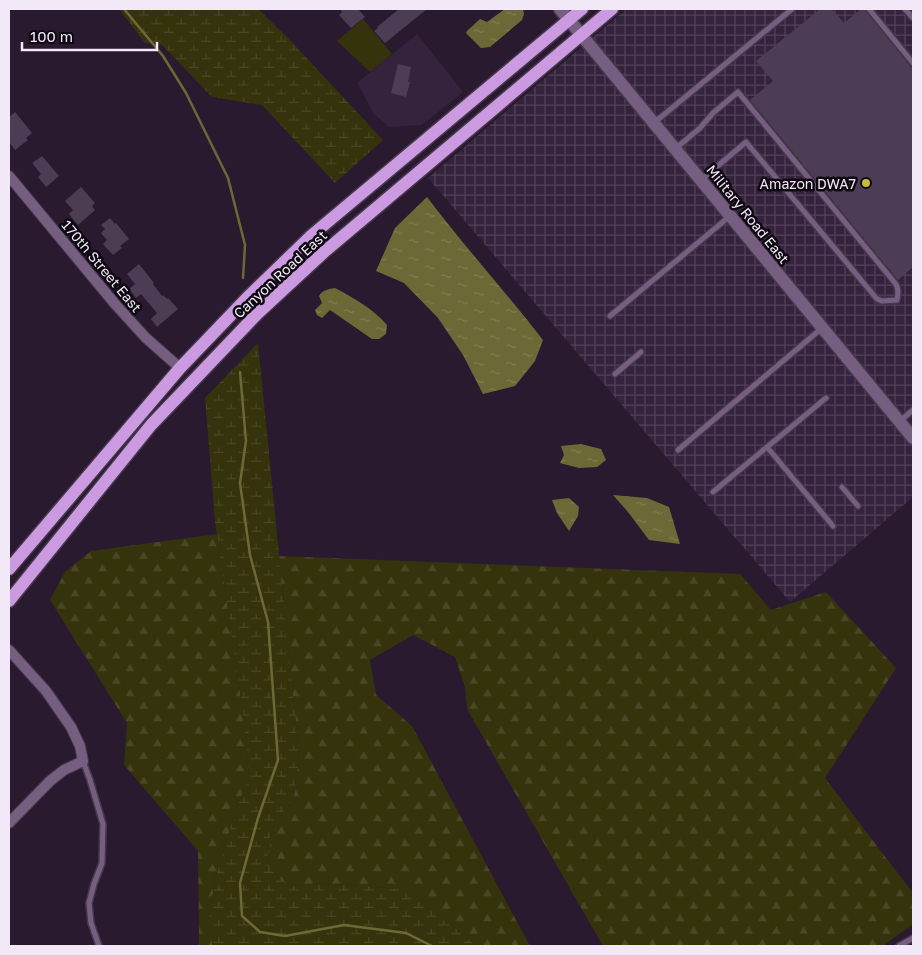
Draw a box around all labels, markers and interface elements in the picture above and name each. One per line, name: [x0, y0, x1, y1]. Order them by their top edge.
scale bar: [22, 20, 158, 52]
text: 100 m: [30, 27, 73, 45]
street label: Military Road East: [703, 161, 793, 267]
place label: Amazon DWA7: [760, 175, 856, 192]
marker: Amazon DWA7: [860, 177, 872, 189]
street label: 170th Street East: [59, 217, 145, 315]
street label: Canyon Road East: [230, 227, 330, 321]

